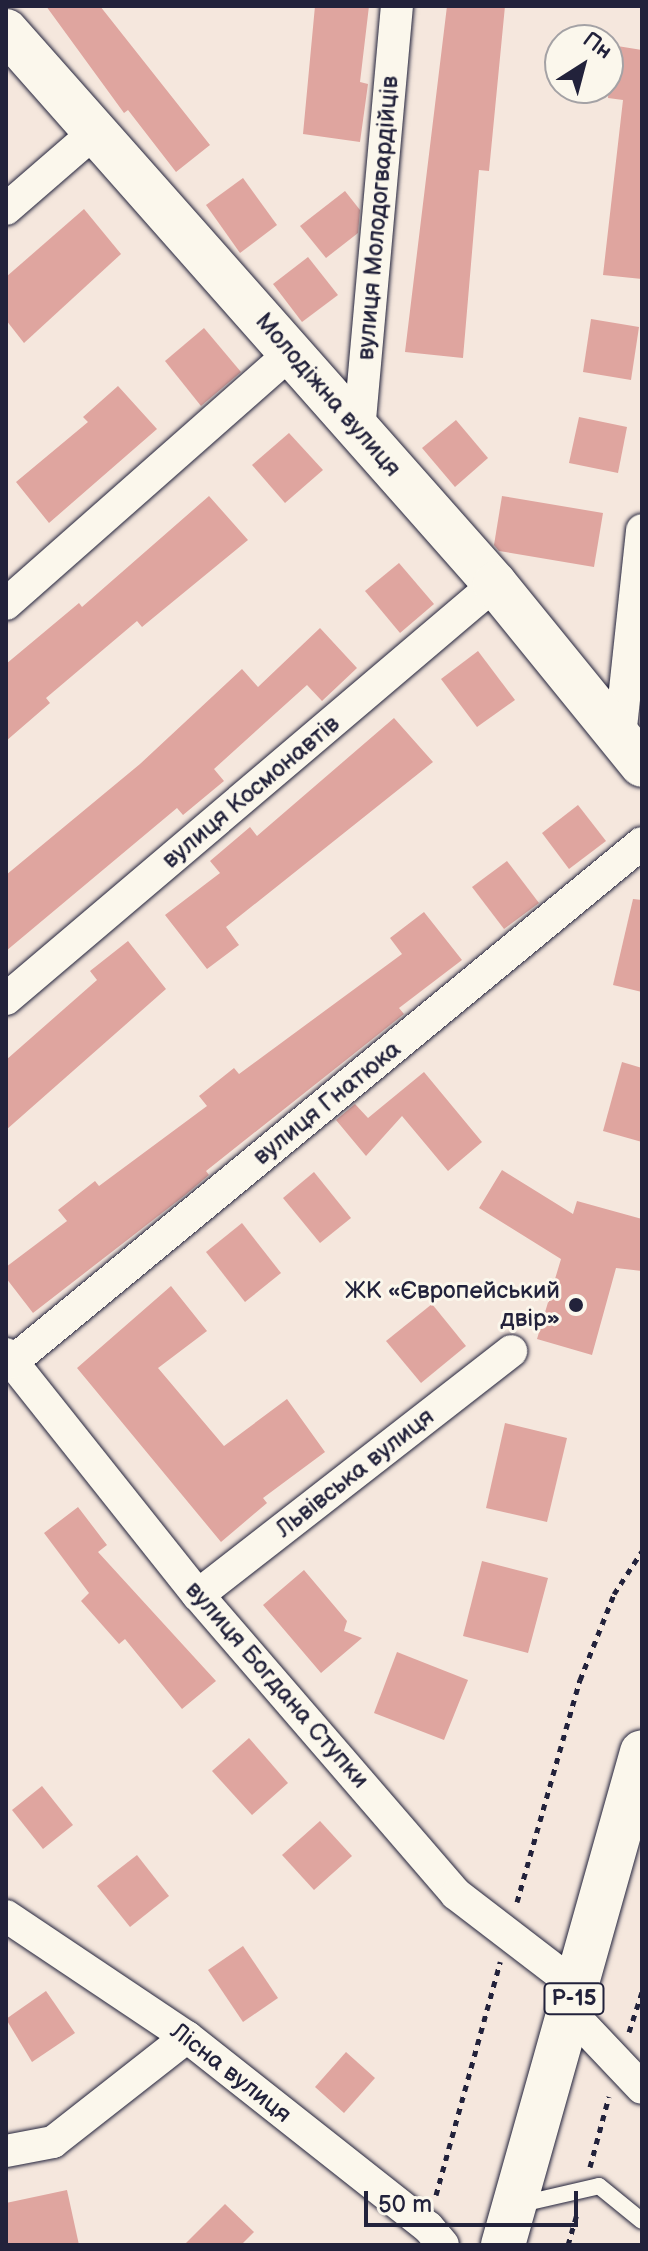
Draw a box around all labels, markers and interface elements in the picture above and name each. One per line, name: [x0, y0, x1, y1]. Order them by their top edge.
north arrow: [544, 24, 624, 104]
text: Пн: [577, 26, 617, 65]
street label: вулиця Молодогвардійців: [351, 75, 405, 361]
street label: Молодіжна вулиця: [249, 307, 407, 483]
street label: вулиця Космонавтів: [156, 709, 346, 875]
street label: вулиця Гнатюка: [248, 1035, 406, 1171]
place label: ЖК «Європейський двір»: [345, 1277, 560, 1333]
marker: ЖК «Європейський двір»: [567, 1296, 585, 1314]
street label: Львівська вулиця: [270, 1402, 440, 1544]
street label: вулиця Богдана Ступки: [179, 1576, 375, 1794]
road number: Р-15: [542, 1981, 606, 2017]
street label: Лісна вулиця: [165, 2017, 297, 2129]
scale bar: [368, 2175, 582, 2225]
text: 50 m: [378, 2190, 432, 2219]

